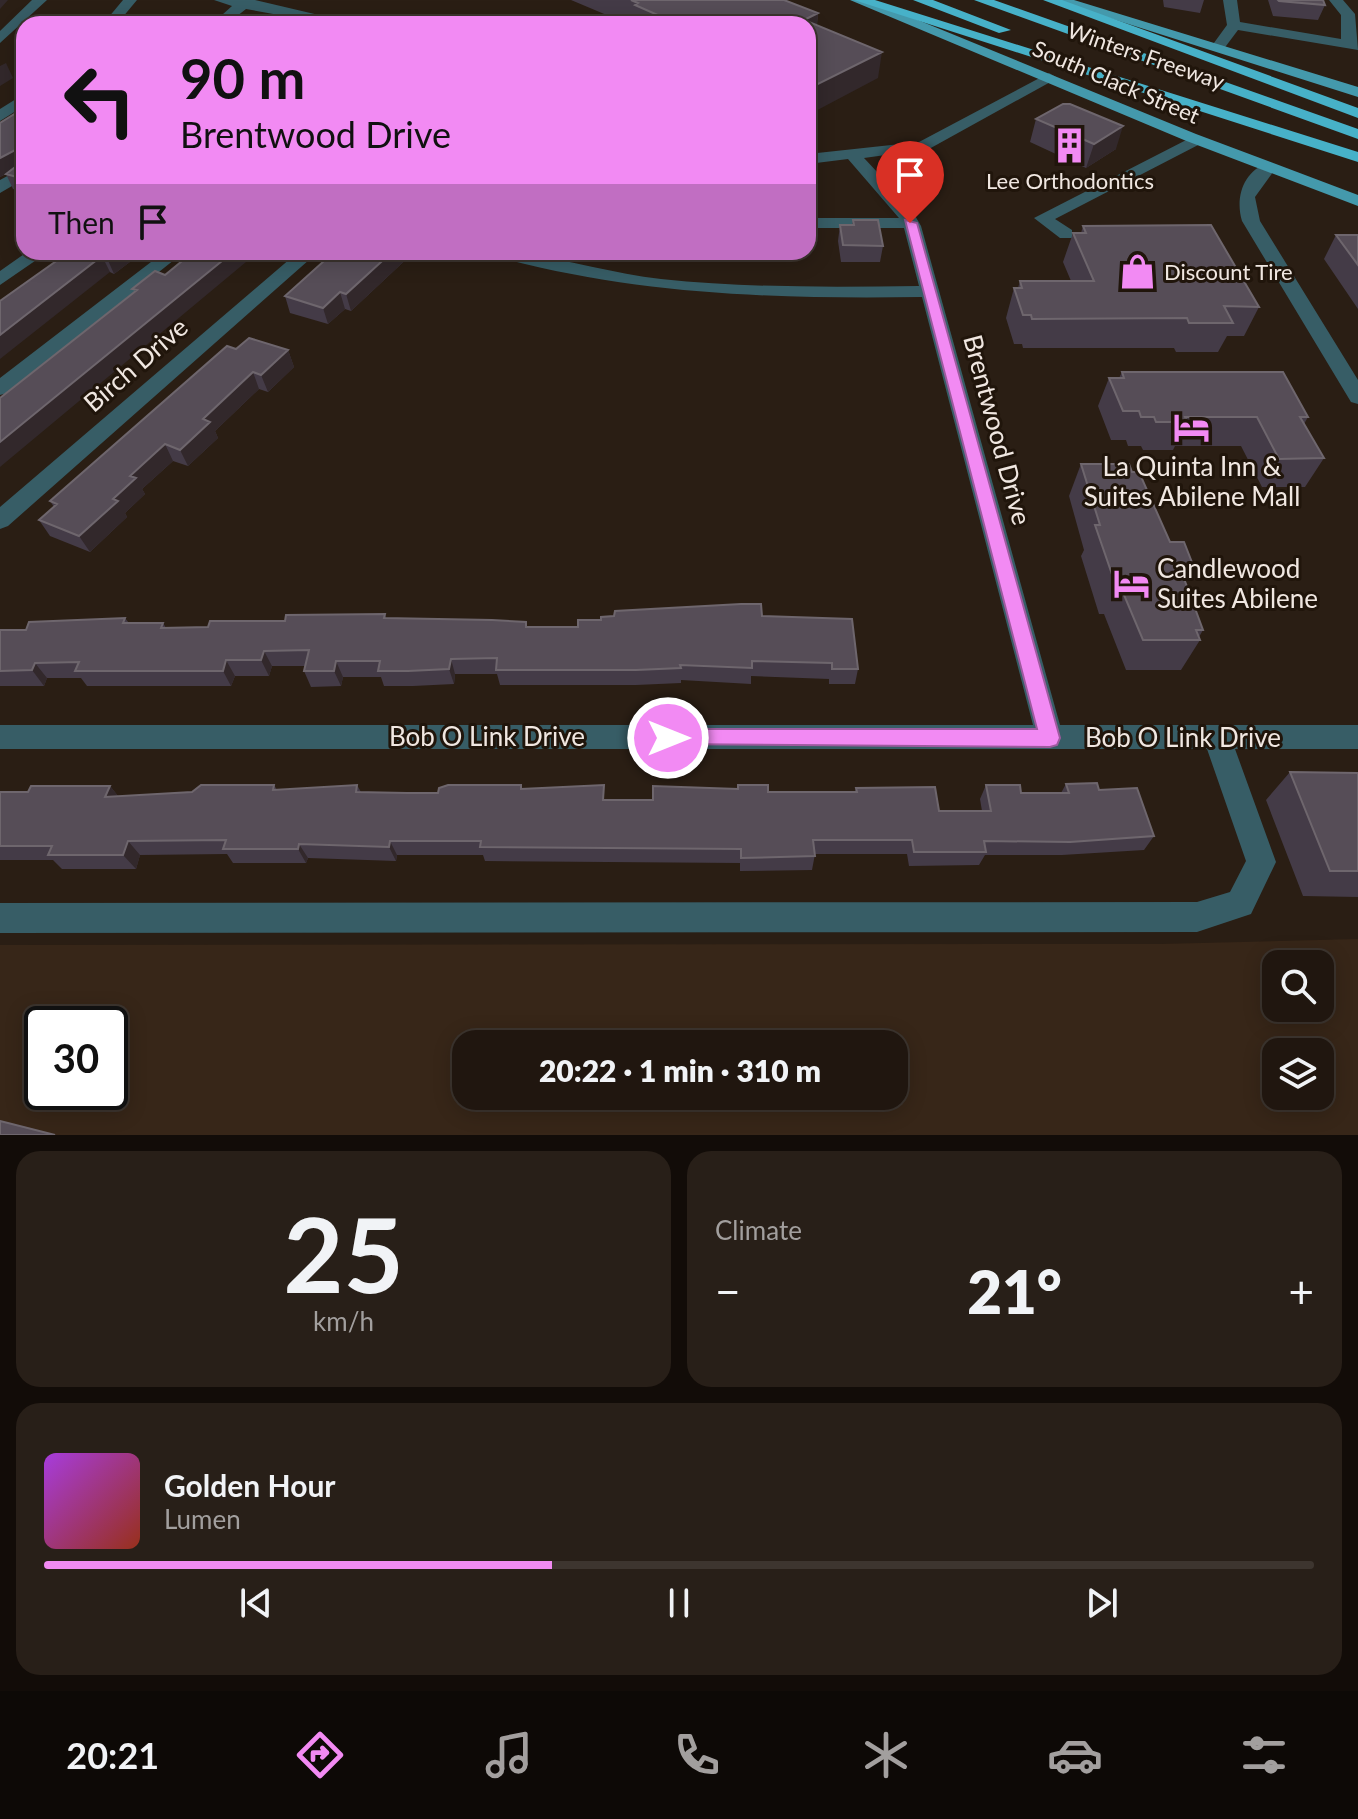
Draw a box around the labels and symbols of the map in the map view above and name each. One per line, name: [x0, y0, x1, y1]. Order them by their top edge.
street label: Winters Freeway: [1064, 16, 1229, 95]
street label: South Clack Street: [1029, 34, 1204, 129]
building icon: Lee Orthodontics: [1051, 126, 1089, 164]
pin: [876, 141, 944, 223]
place label: Lee Orthodontics: [986, 167, 1154, 194]
shop icon: Discount Tire: [1119, 253, 1157, 291]
place label: Discount Tire: [1164, 258, 1293, 285]
street label: Birch Drive: [77, 310, 194, 418]
street label: Brentwood Drive: [957, 331, 1039, 528]
hotel icon: La Quinta Inn & Suites Abilene Mall: [1173, 409, 1211, 447]
place label: La Quinta Inn & Suites Abilene Mall: [1084, 450, 1300, 512]
place label: Candlewood Suites Abilene: [1157, 552, 1318, 614]
hotel icon: Candlewood Suites Abilene: [1112, 565, 1150, 603]
position arrow: [626, 696, 710, 780]
street label: Bob O Link Drive: [389, 720, 585, 752]
street label: Bob O Link Drive: [1085, 721, 1281, 753]
speed limit sign: 30: [24, 1006, 128, 1110]

